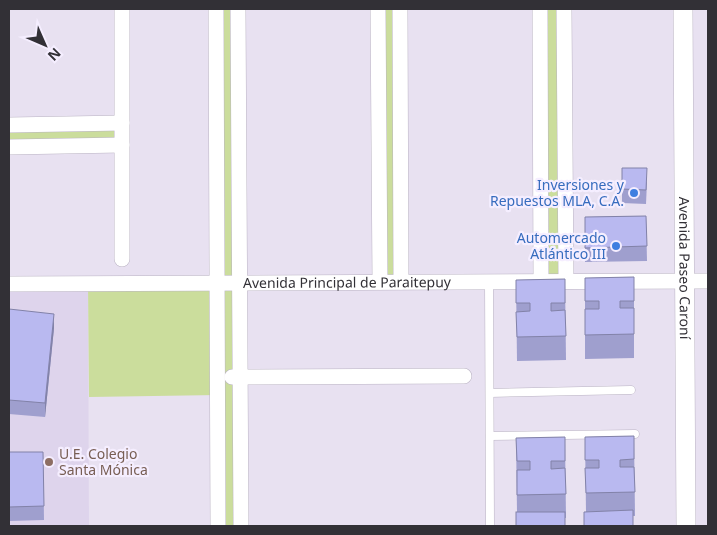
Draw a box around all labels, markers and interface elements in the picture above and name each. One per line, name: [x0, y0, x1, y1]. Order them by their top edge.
north arrow: [20, 20, 70, 70]
text: N: [44, 44, 65, 65]
place label: Inversiones y Repuestos MLA, C.A.: [490, 175, 625, 210]
marker: Inversiones y Repuestos MLA, C.A.: [628, 187, 640, 199]
street label: Avenida Paseo Caroní: [675, 197, 695, 340]
place label: Automercado Atlántico III: [517, 228, 606, 263]
marker: Automercado Atlántico III: [610, 240, 622, 252]
street label: Avenida Principal de Paraitepuy: [243, 272, 452, 292]
place label: U.E. Colegio Santa Mónica: [59, 444, 148, 479]
marker: U.E. Colegio Santa Mónica: [43, 456, 55, 468]

